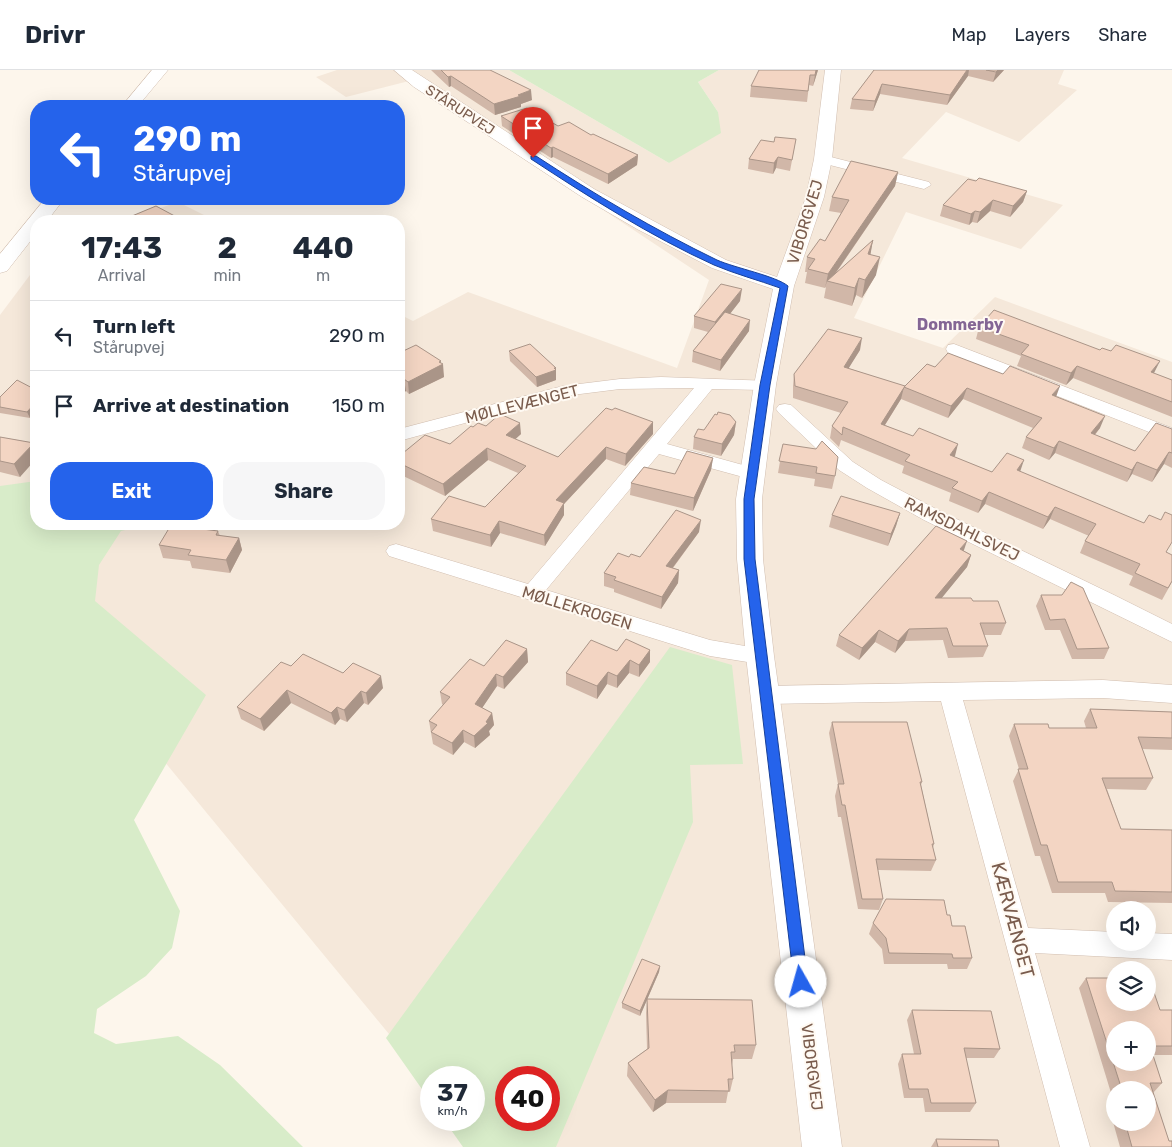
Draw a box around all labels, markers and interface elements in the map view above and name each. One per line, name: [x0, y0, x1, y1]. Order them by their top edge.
text: Drivr: [25, 21, 85, 49]
text: Map: [952, 24, 987, 46]
text: Layers: [1015, 24, 1070, 46]
text: Share: [1098, 24, 1147, 46]
street label: STÅRUPVEJ: [422, 80, 498, 139]
pin: [512, 107, 554, 158]
icon: arrive: [519, 114, 547, 142]
text: 290 m: [133, 118, 242, 160]
icon: left: [50, 120, 115, 185]
text: Stårupvej: [133, 160, 231, 187]
street label: VIBORGVEJ: [783, 177, 827, 267]
text: 17:43: [81, 230, 162, 266]
text: 2: [218, 230, 237, 266]
text: 440: [292, 230, 354, 266]
text: Arrival: [98, 266, 146, 285]
text: min: [213, 266, 241, 285]
text: m: [316, 266, 330, 285]
text: Turn left: [93, 315, 175, 338]
district label: Dommerby: [917, 315, 1004, 334]
icon: left: [50, 322, 78, 350]
text: 290 m: [329, 324, 385, 347]
text: Stårupvej: [93, 338, 165, 357]
street label: MØLLEVÆNGET: [463, 381, 581, 427]
icon: arrive: [50, 392, 78, 420]
text: Arrive at destination: [93, 394, 289, 417]
text: 150 m: [332, 394, 385, 417]
button: Exit: [50, 462, 213, 520]
button: Share: [223, 462, 385, 520]
street label: RAMSDAHLSVEJ: [901, 493, 1023, 565]
street label: MØLLEKROGEN: [520, 582, 634, 634]
street label: KÆRVÆNGET: [987, 860, 1039, 980]
map controls: [1106, 901, 1156, 1131]
button: sound: [1106, 901, 1156, 951]
position arrow: [774, 955, 826, 1007]
button: layers: [1106, 961, 1156, 1011]
button: +: [1106, 1021, 1156, 1071]
street label: VIBORGVEJ: [797, 1022, 827, 1112]
speed limit sign: 40: [495, 1066, 560, 1131]
text: 37: [437, 1078, 468, 1107]
button: −: [1106, 1081, 1156, 1131]
text: km/h: [438, 1104, 467, 1118]

